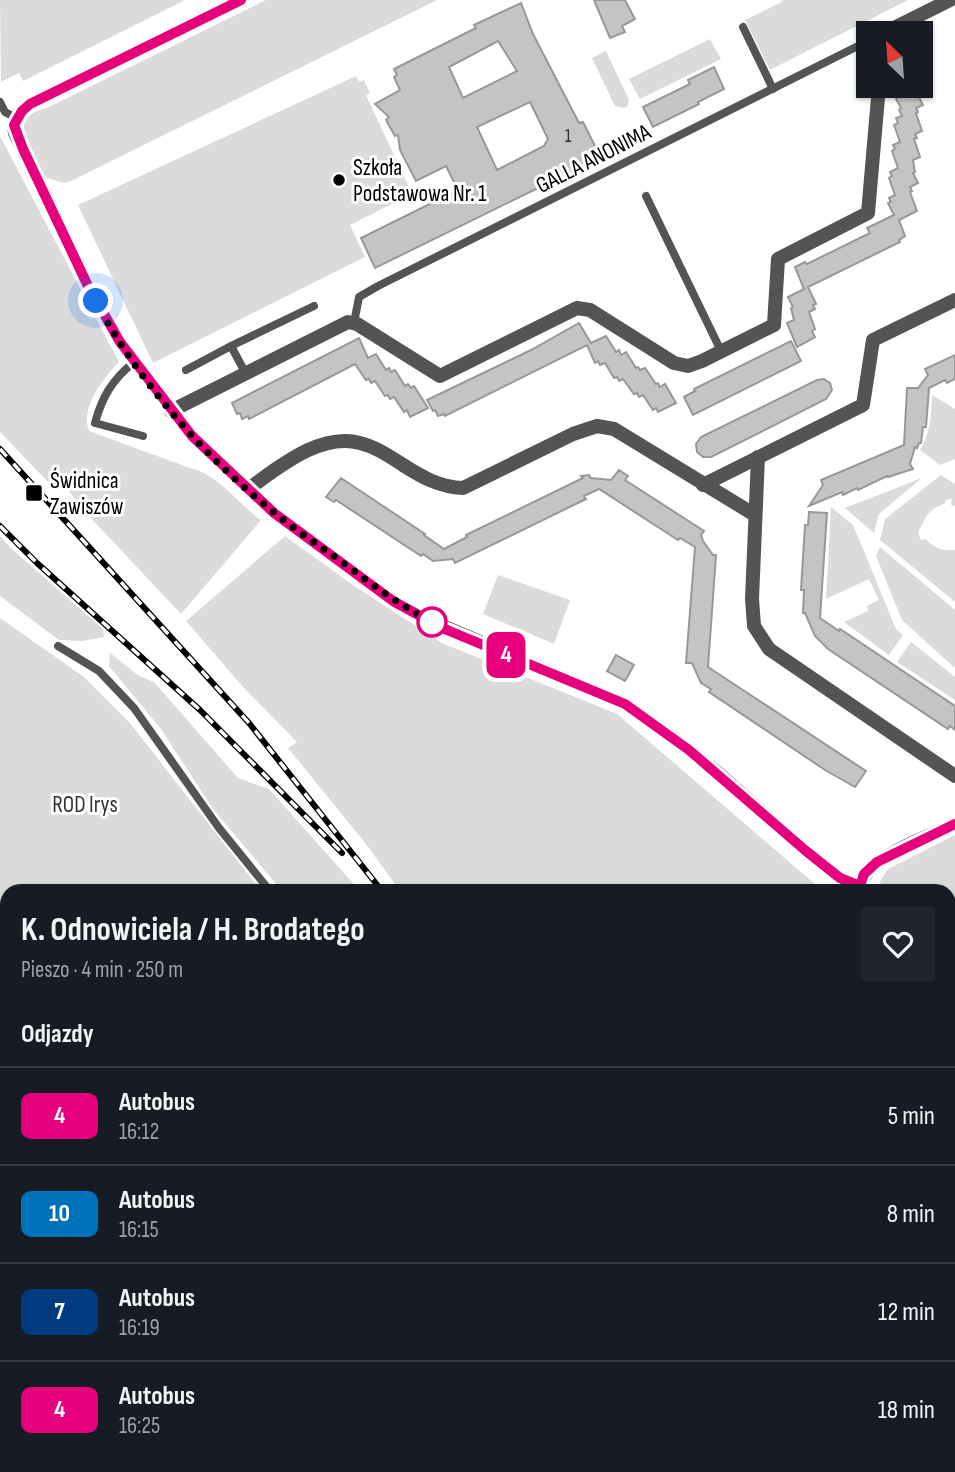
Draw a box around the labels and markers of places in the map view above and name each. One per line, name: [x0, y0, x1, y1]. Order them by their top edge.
place label: Szkoła Podstawowa Nr. 1: [353, 154, 486, 208]
marker: Szkoła Podstawowa Nr. 1: [331, 172, 347, 188]
place label: Świdnica Zawiszów: [50, 467, 124, 521]
marker: Świdnica Zawiszów: [24, 483, 44, 503]
unlabelled marker: [417, 607, 447, 637]

